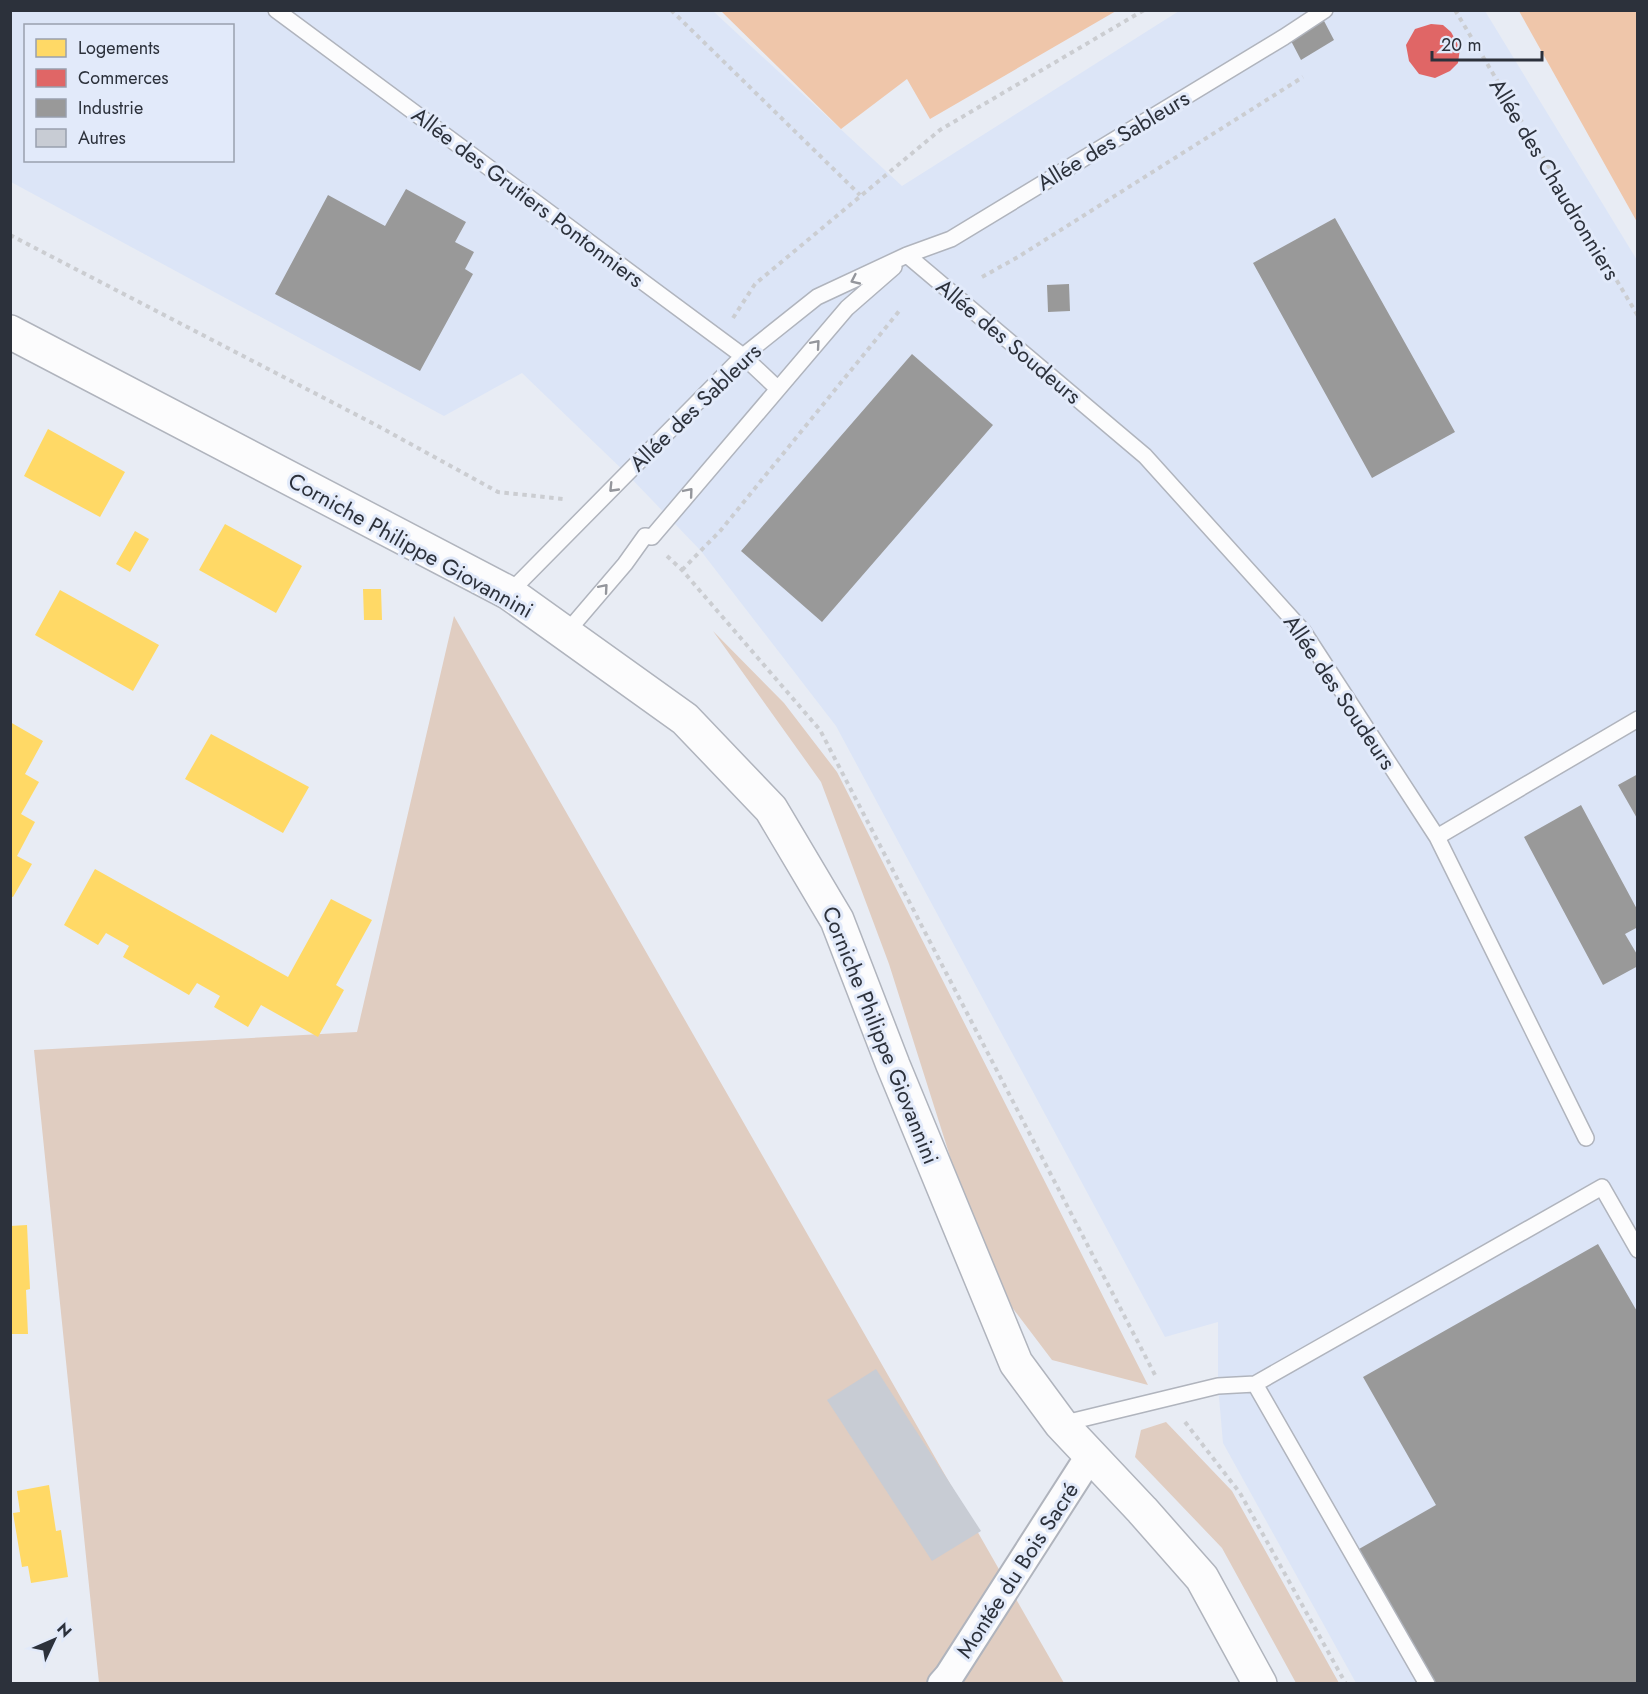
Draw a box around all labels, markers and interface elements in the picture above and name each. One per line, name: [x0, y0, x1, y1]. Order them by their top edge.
legend: [24, 24, 234, 162]
scale bar: [1432, 24, 1542, 62]
text: 20 m: [1441, 32, 1481, 58]
text: Logements: [78, 35, 160, 61]
text: Commerces: [78, 65, 169, 91]
street label: Allée des Chaudronniers: [1482, 72, 1628, 286]
street label: Allée des Sableurs: [1031, 82, 1195, 198]
text: Industrie: [78, 95, 143, 121]
street label: Allée des Grutiers Pontonniers: [405, 99, 651, 295]
text: Autres: [78, 125, 126, 151]
street label: Allée des Soudeurs: [930, 271, 1089, 411]
one-way arrow: [850, 272, 861, 284]
street label: Allée des Sableurs: [622, 335, 768, 479]
one-way arrow: [809, 340, 820, 351]
street label: Corniche Philippe Giovannini: [283, 464, 539, 626]
one-way arrow: [610, 480, 621, 491]
one-way arrow: [682, 488, 693, 499]
one-way arrow: [597, 584, 608, 595]
street label: Allée des Soudeurs: [1276, 608, 1404, 776]
street label: Corniche Philippe Giovannini: [815, 901, 947, 1169]
street label: Montée du Bois Sacré: [948, 1476, 1086, 1664]
north arrow: [24, 1610, 84, 1670]
text: N: [52, 1617, 77, 1642]

